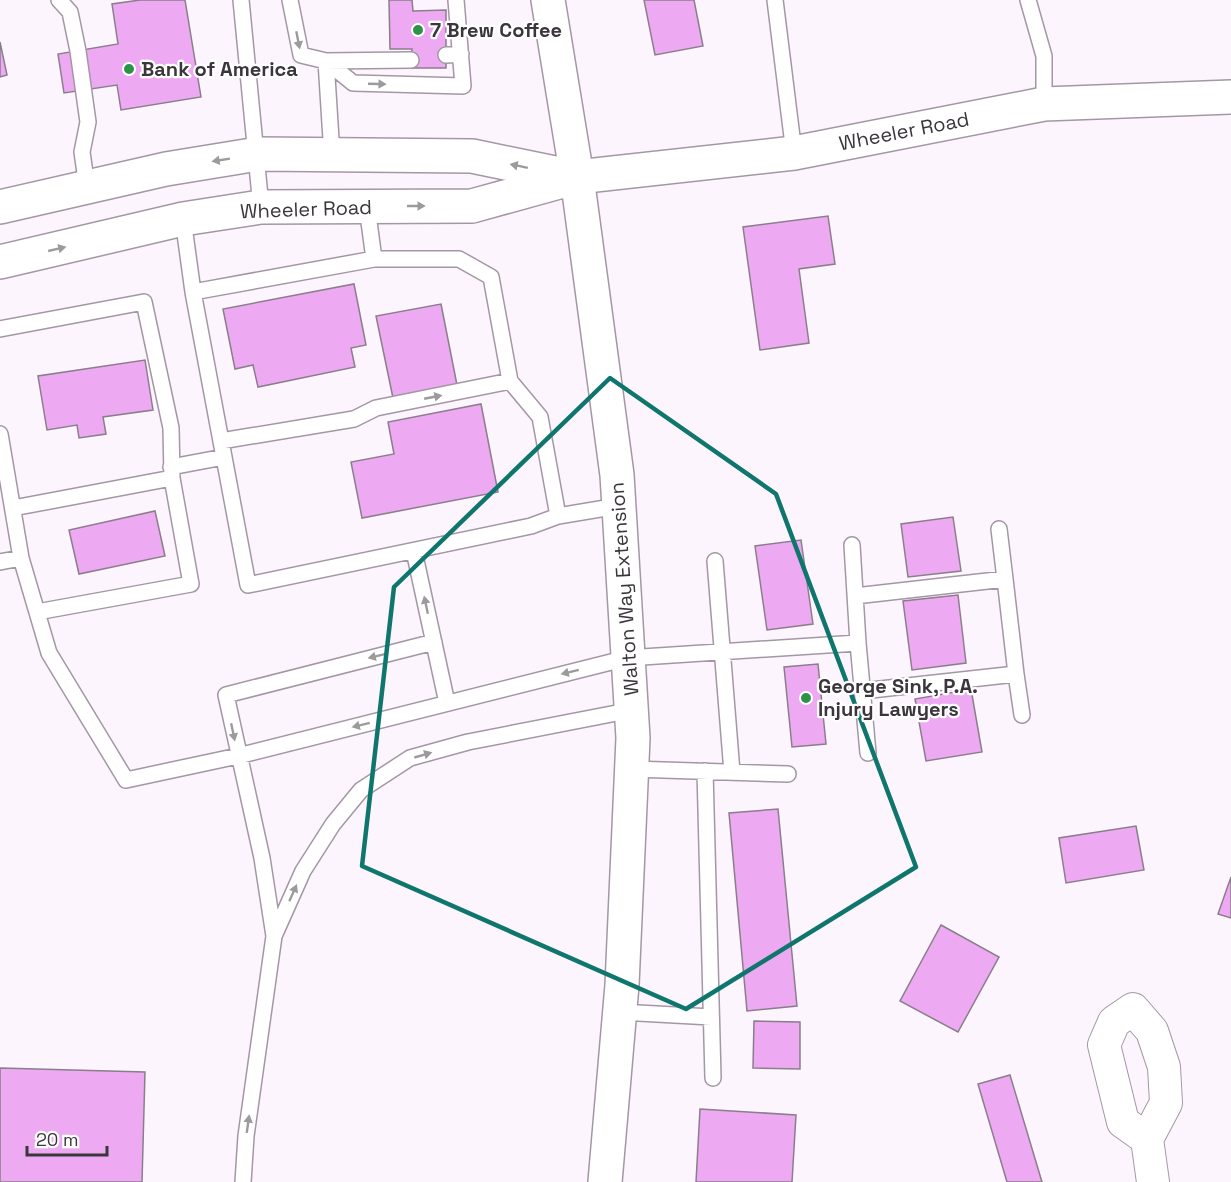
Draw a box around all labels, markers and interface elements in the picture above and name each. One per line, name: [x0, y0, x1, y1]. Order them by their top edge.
place label: 7 Brew Coffee: [430, 17, 562, 43]
marker: 7 Brew Coffee: [411, 23, 425, 37]
one-way arrow: [294, 30, 303, 49]
place label: Bank of America: [141, 56, 298, 82]
marker: Bank of America: [122, 62, 136, 76]
one-way arrow: [367, 79, 386, 88]
street label: Wheeler Road: [837, 106, 971, 156]
one-way arrow: [211, 155, 230, 164]
one-way arrow: [510, 161, 529, 170]
street label: Wheeler Road: [240, 194, 372, 224]
one-way arrow: [406, 201, 425, 211]
one-way arrow: [48, 243, 66, 253]
one-way arrow: [424, 392, 443, 401]
street label: Walton Way Extension: [604, 481, 644, 697]
one-way arrow: [421, 595, 430, 614]
one-way arrow: [368, 652, 386, 662]
one-way arrow: [561, 668, 579, 677]
place label: George Sink, P.A. Injury Lawyers: [818, 673, 978, 722]
marker: George Sink, P.A. Injury Lawyers: [799, 691, 813, 705]
one-way arrow: [352, 720, 370, 730]
one-way arrow: [229, 723, 239, 742]
one-way arrow: [414, 750, 432, 759]
one-way arrow: [288, 883, 298, 901]
one-way arrow: [243, 1114, 252, 1133]
scale bar: [27, 1119, 106, 1157]
text: 20 m: [36, 1128, 79, 1151]

